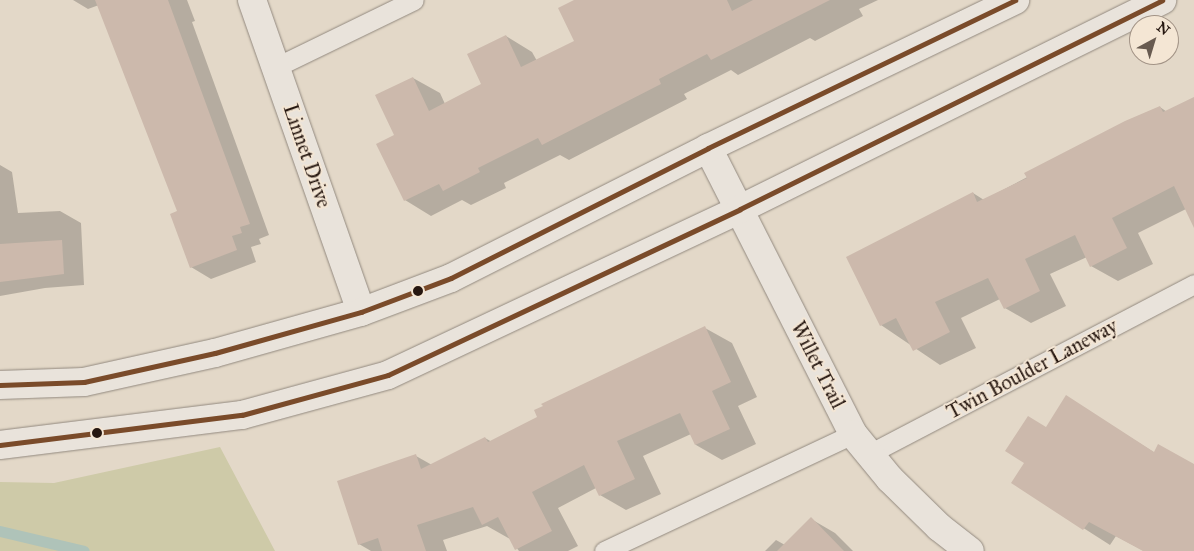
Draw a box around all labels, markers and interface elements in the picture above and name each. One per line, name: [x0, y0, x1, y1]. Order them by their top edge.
north arrow: [1129, 15, 1179, 65]
text: N: [1153, 18, 1173, 39]
street label: Linnet Drive: [278, 101, 336, 211]
unlabelled marker: [413, 286, 423, 296]
street label: Twin Boulder Laneway: [943, 314, 1121, 424]
street label: Willet Trail: [786, 317, 850, 413]
unlabelled marker: [92, 428, 102, 438]

